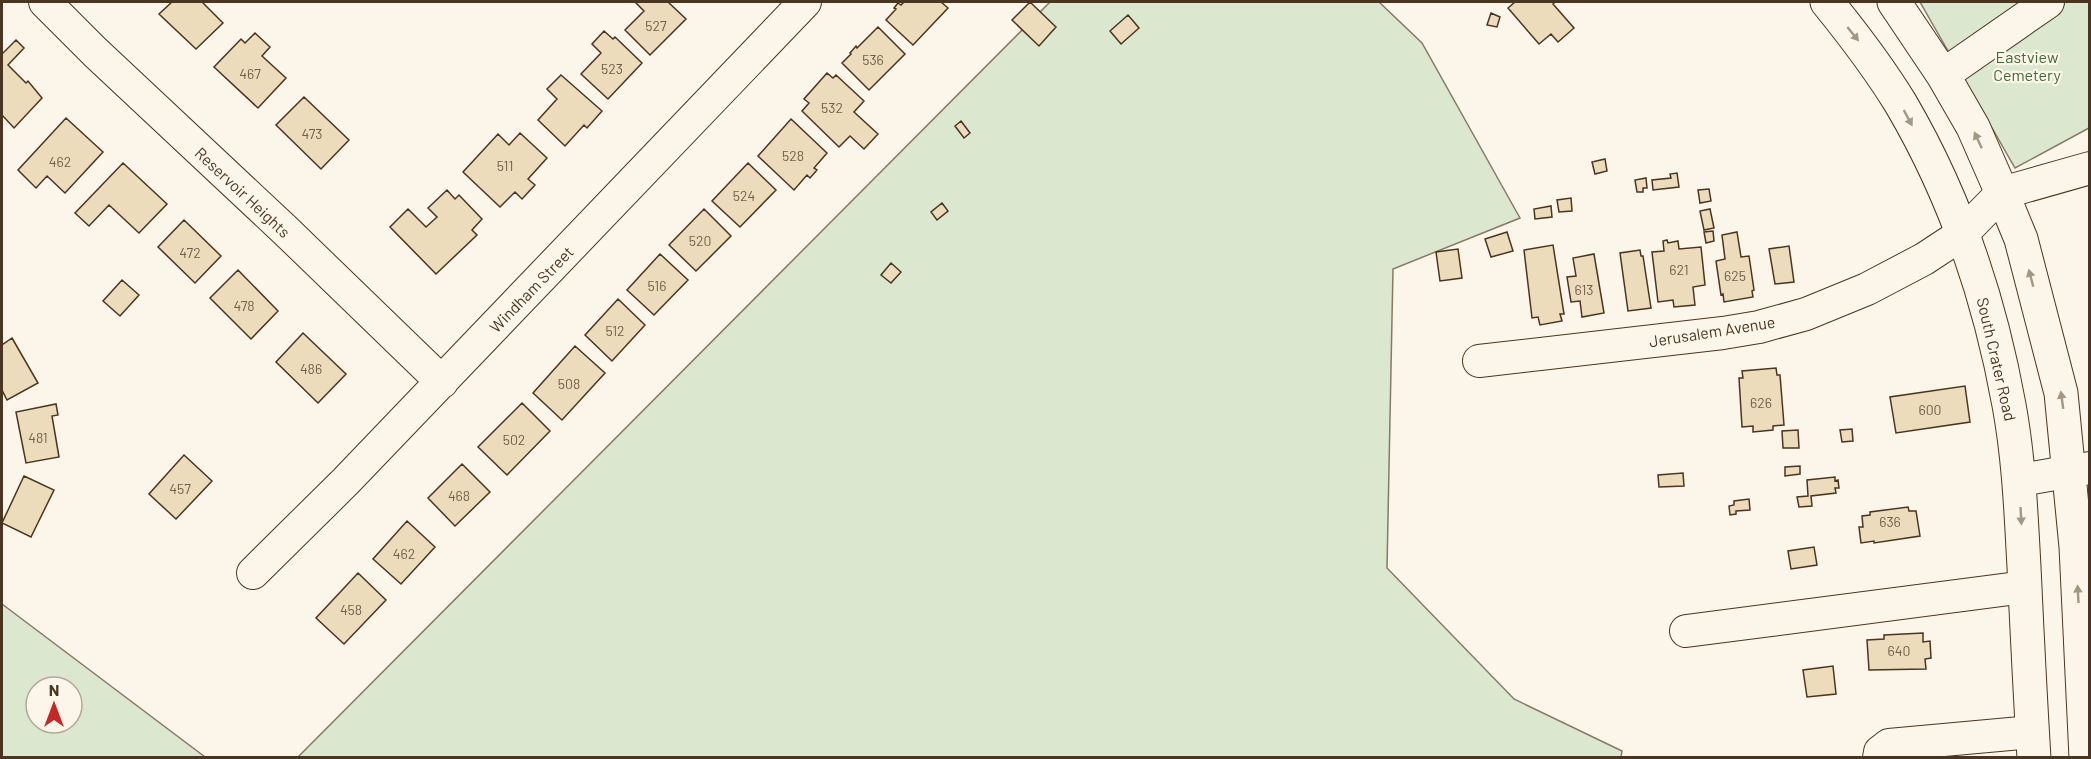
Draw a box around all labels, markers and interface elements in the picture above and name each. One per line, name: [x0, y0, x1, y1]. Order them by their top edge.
house number: 527: [645, 17, 667, 34]
one-way arrow: [1846, 26, 1859, 41]
park label: Eastview Cemetery: [1993, 47, 2061, 84]
house number: 536: [862, 51, 884, 68]
house number: 523: [601, 60, 623, 77]
house number: 467: [239, 65, 261, 82]
house number: 532: [821, 99, 843, 116]
one-way arrow: [1903, 110, 1913, 127]
house number: 473: [301, 125, 323, 142]
one-way arrow: [1974, 131, 1983, 148]
street label: Reservoir Heights: [191, 143, 295, 241]
house number: 528: [782, 147, 804, 164]
house number: 462: [49, 153, 71, 170]
house number: 511: [497, 157, 513, 174]
house number: 524: [733, 187, 755, 204]
house number: 520: [689, 232, 711, 249]
street label: Windham Street: [485, 242, 577, 336]
house number: 472: [179, 244, 201, 261]
house number: 621: [1669, 261, 1689, 278]
house number: 625: [1724, 267, 1746, 284]
one-way arrow: [2026, 269, 2036, 287]
house number: 516: [648, 277, 666, 294]
house number: 613: [1574, 281, 1594, 298]
street label: South Crater Road: [1974, 295, 2020, 423]
house number: 478: [233, 297, 255, 314]
street label: Jerusalem Avenue: [1648, 312, 1776, 350]
house number: 512: [605, 322, 625, 339]
house number: 486: [300, 360, 322, 377]
house number: 508: [558, 375, 580, 392]
one-way arrow: [2057, 390, 2067, 409]
house number: 626: [1750, 394, 1772, 411]
house number: 600: [1918, 401, 1942, 418]
house number: 481: [28, 429, 48, 446]
house number: 502: [503, 431, 525, 448]
house number: 457: [169, 480, 191, 497]
house number: 468: [448, 487, 470, 504]
one-way arrow: [2017, 506, 2026, 525]
house number: 636: [1879, 513, 1901, 530]
house number: 462: [393, 545, 415, 562]
one-way arrow: [2074, 585, 2083, 604]
house number: 458: [340, 601, 362, 618]
house number: 640: [1888, 642, 1910, 659]
north arrow: [24, 675, 84, 735]
text: N: [49, 680, 59, 699]

